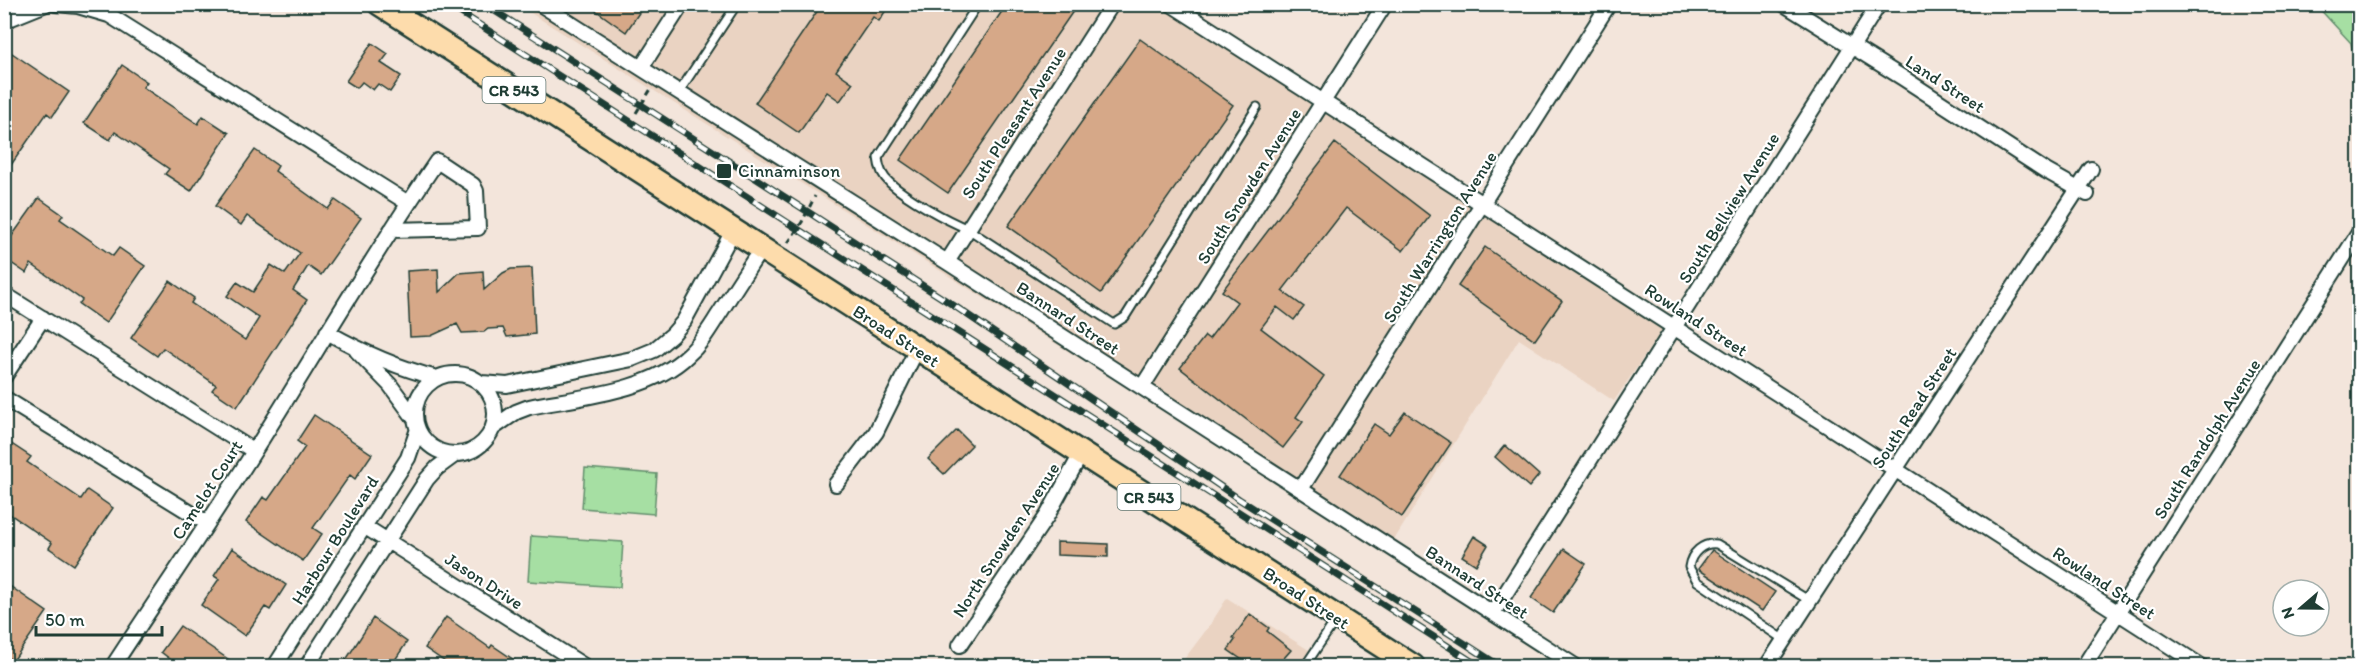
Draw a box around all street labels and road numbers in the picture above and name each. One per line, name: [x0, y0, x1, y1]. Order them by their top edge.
street label: South Pleasant Avenue: [957, 43, 1071, 203]
street label: Land Street: [1901, 50, 1989, 118]
road number: CR 543: [482, 77, 546, 103]
street label: South Snowden Avenue: [1192, 104, 1306, 268]
street label: South Bellview Avenue: [1674, 129, 1784, 287]
street label: South Warrington Avenue: [1378, 147, 1502, 327]
street label: Bannard Street: [1012, 276, 1124, 360]
street label: Rowland Street: [1640, 279, 1752, 362]
street label: Broad Street: [849, 300, 944, 372]
street label: South Read Street: [1867, 343, 1961, 473]
street label: South Randolph Avenue: [2149, 355, 2265, 523]
street label: Camelot Court: [167, 436, 247, 544]
street label: North Snowden Avenue: [948, 458, 1064, 622]
street label: Harbour Boulevard: [286, 471, 384, 609]
road number: CR 543: [1118, 484, 1180, 510]
street label: Bannard Street: [1421, 540, 1533, 624]
street label: Rowland Street: [2048, 542, 2160, 625]
street label: Jason Drive: [441, 548, 527, 614]
street label: Broad Street: [1259, 562, 1354, 634]

